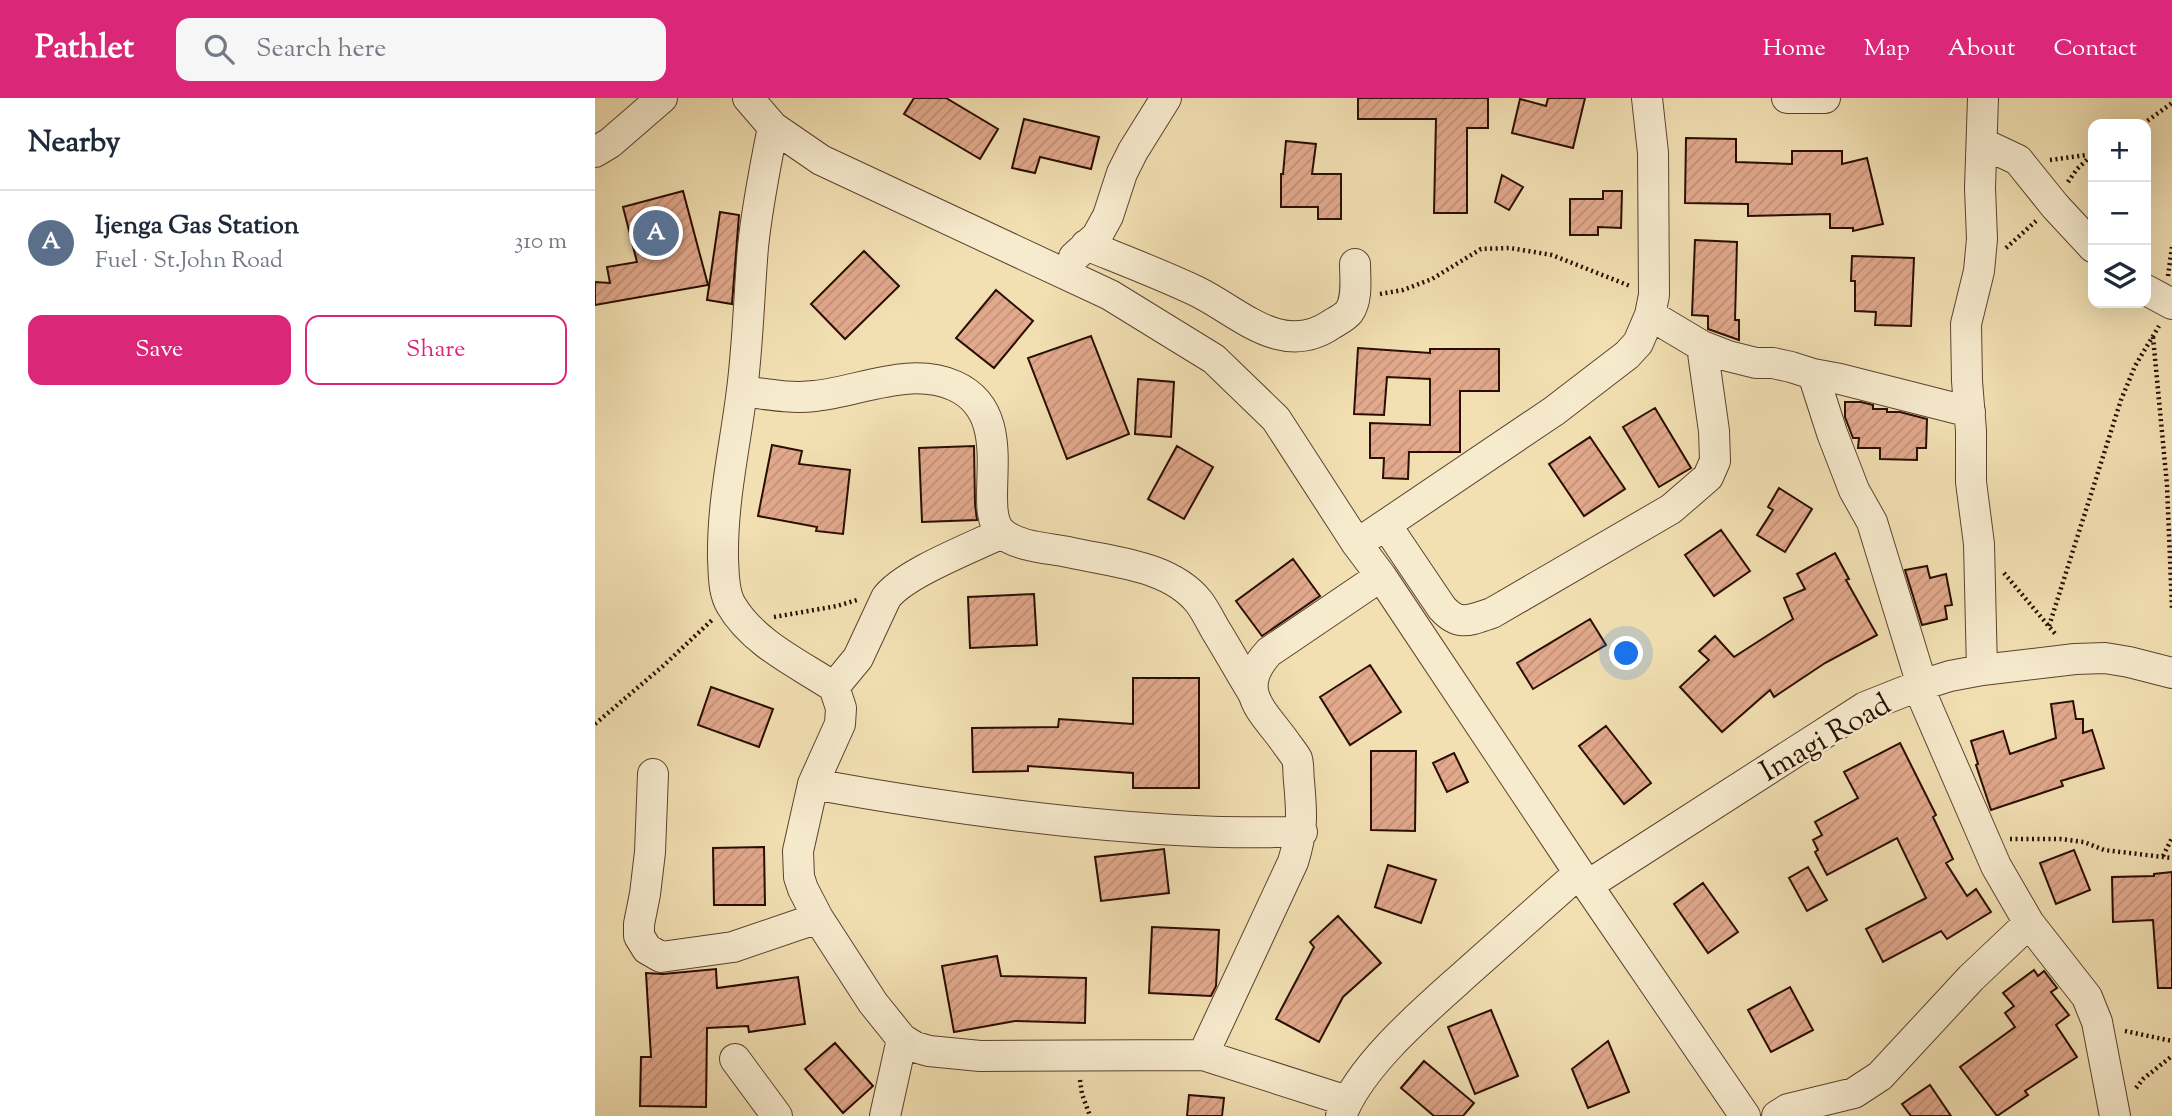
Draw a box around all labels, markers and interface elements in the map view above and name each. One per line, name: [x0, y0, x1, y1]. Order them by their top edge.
search box: [176, 18, 666, 81]
text: Pathlet: [35, 25, 134, 73]
icon: search: [200, 30, 238, 68]
text: Search here: [256, 31, 386, 68]
text: Home: [1763, 32, 1826, 66]
text: Map: [1864, 32, 1910, 66]
text: About: [1948, 32, 2015, 66]
text: Contact: [2053, 32, 2137, 66]
map controls: [2088, 119, 2151, 308]
button: +: [2088, 119, 2151, 182]
text: Nearby: [28, 122, 120, 165]
button: −: [2088, 182, 2151, 245]
pin: A: [633, 207, 679, 259]
text: Ijenga Gas Station: [95, 208, 299, 245]
text: A: [42, 226, 60, 259]
text: 310 m: [514, 226, 567, 259]
text: Fuel · St.John Road: [95, 245, 283, 278]
button: layers: [2088, 245, 2151, 308]
button: Save: [28, 315, 291, 385]
button: Share: [305, 315, 567, 385]
your location: [1609, 636, 1643, 670]
street label: Imagi Road: [1753, 684, 1900, 794]

